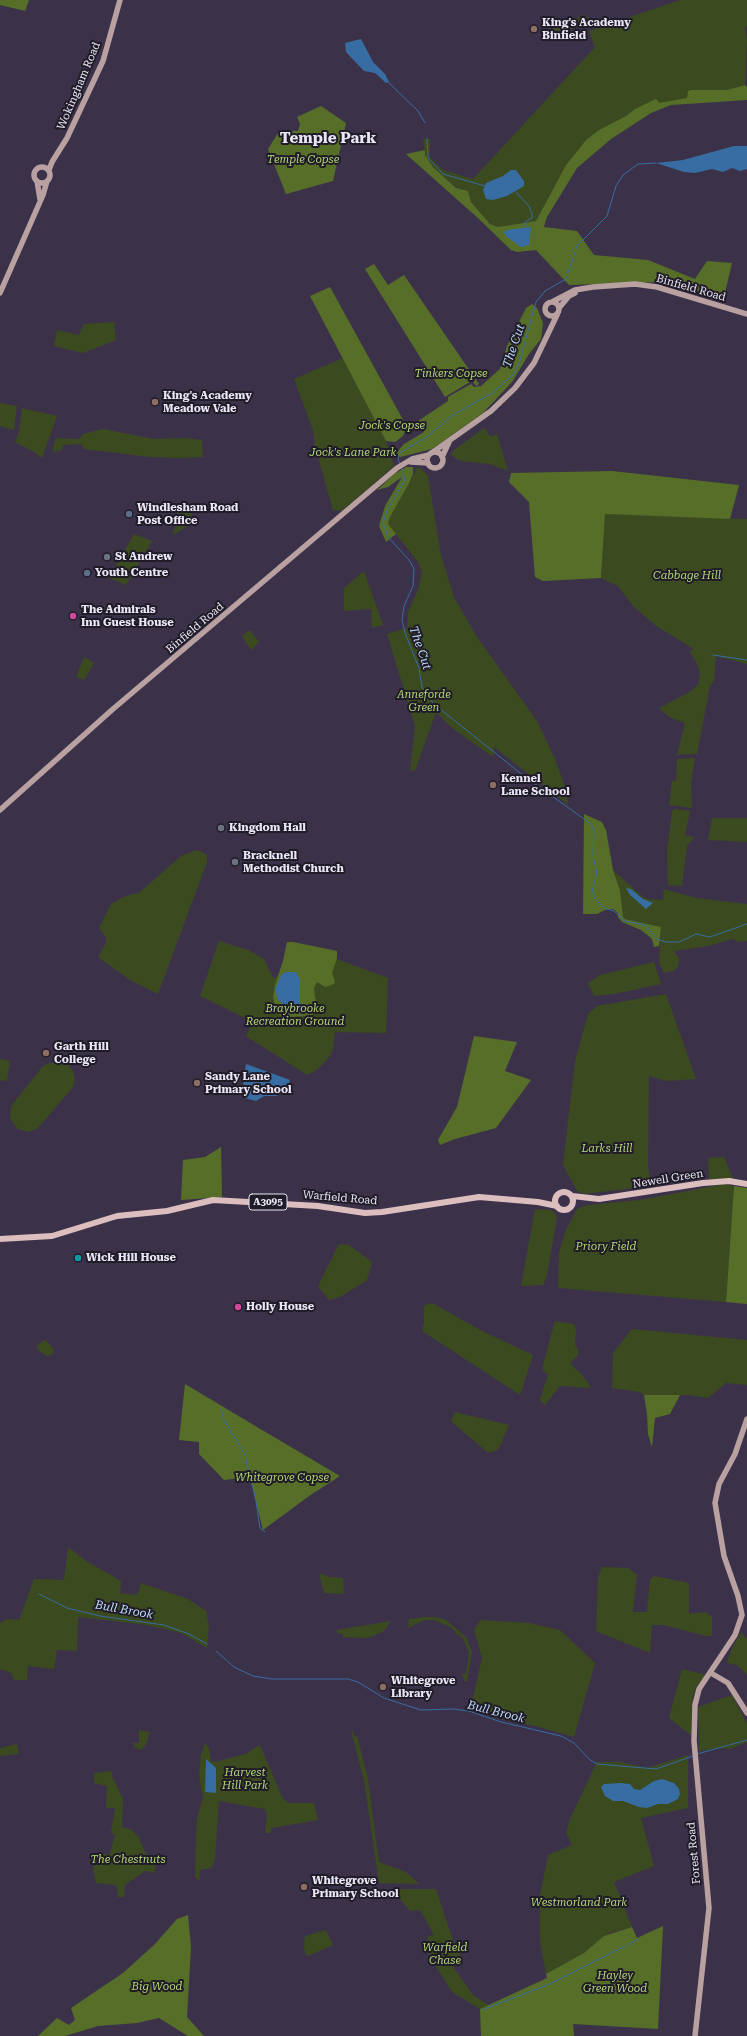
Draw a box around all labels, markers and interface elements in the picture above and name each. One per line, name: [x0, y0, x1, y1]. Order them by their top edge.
place label: King's Academy Binfield: [542, 16, 631, 42]
marker: King's Academy Binfield: [529, 24, 539, 34]
street label: Wokingham Road: [55, 40, 103, 132]
district label: Temple Park: [280, 130, 376, 148]
park label: Temple Copse: [267, 153, 339, 167]
street label: Binfield Road: [655, 272, 727, 304]
water label: The Cut: [500, 322, 528, 370]
park label: Tinkers Copse: [414, 367, 488, 381]
place label: King's Academy Meadow Vale: [163, 389, 252, 415]
marker: King's Academy Meadow Vale: [150, 397, 160, 407]
park label: Jock's Copse: [359, 419, 425, 433]
park label: Jock's Lane Park: [310, 446, 396, 460]
place label: Windlesham Road Post Office: [137, 501, 238, 527]
marker: Windlesham Road Post Office: [124, 509, 134, 519]
place label: St Andrew: [115, 550, 173, 564]
marker: St Andrew: [102, 552, 112, 562]
place label: Youth Centre: [95, 566, 168, 580]
marker: Youth Centre: [82, 568, 92, 578]
park label: Cabbage Hill: [653, 569, 721, 583]
street label: Binfield Road: [163, 600, 227, 656]
place label: The Admirals Inn Guest House: [81, 603, 174, 629]
marker: The Admirals Inn Guest House: [68, 611, 78, 621]
water label: The Cut: [406, 624, 434, 672]
park label: Anneforde Green: [397, 688, 451, 714]
place label: Kennel Lane School: [501, 772, 570, 798]
marker: Kennel Lane School: [488, 780, 498, 790]
place label: Kingdom Hall: [229, 821, 306, 835]
marker: Kingdom Hall: [216, 823, 226, 833]
place label: Bracknell Methodist Church: [243, 849, 344, 875]
marker: Bracknell Methodist Church: [230, 857, 240, 867]
park label: Braybrooke Recreation Ground: [246, 1002, 344, 1028]
place label: Garth Hill College: [54, 1040, 109, 1066]
marker: Garth Hill College: [41, 1048, 51, 1058]
place label: Sandy Lane Primary School: [205, 1070, 292, 1096]
marker: Sandy Lane Primary School: [192, 1078, 202, 1088]
park label: Larks Hill: [581, 1142, 633, 1156]
street label: Newell Green: [632, 1167, 704, 1191]
street label: Warfield Road: [302, 1188, 378, 1208]
road number: A3095: [249, 1194, 287, 1210]
park label: Priory Field: [576, 1240, 636, 1254]
place label: Wick Hill House: [86, 1251, 176, 1265]
marker: Wick Hill House: [73, 1253, 83, 1263]
place label: Holly House: [246, 1300, 314, 1314]
marker: Holly House: [233, 1302, 243, 1312]
park label: Whitegrove Copse: [235, 1471, 329, 1485]
water label: Bull Brook: [94, 1598, 154, 1622]
place label: Whitegrove Library: [391, 1674, 456, 1700]
marker: Whitegrove Library: [378, 1682, 388, 1692]
water label: Bull Brook: [466, 1698, 526, 1726]
park label: Harvest Hill Park: [222, 1766, 268, 1792]
street label: Forest Road: [685, 1821, 703, 1885]
park label: The Chestnuts: [90, 1853, 166, 1867]
place label: Whitegrove Primary School: [312, 1874, 399, 1900]
marker: Whitegrove Primary School: [299, 1882, 309, 1892]
park label: Westmorland Park: [531, 1896, 627, 1910]
park label: Warfield Chase: [423, 1941, 467, 1967]
park label: Hayley Green Wood: [583, 1969, 647, 1995]
park label: Big Wood: [132, 1980, 182, 1994]

